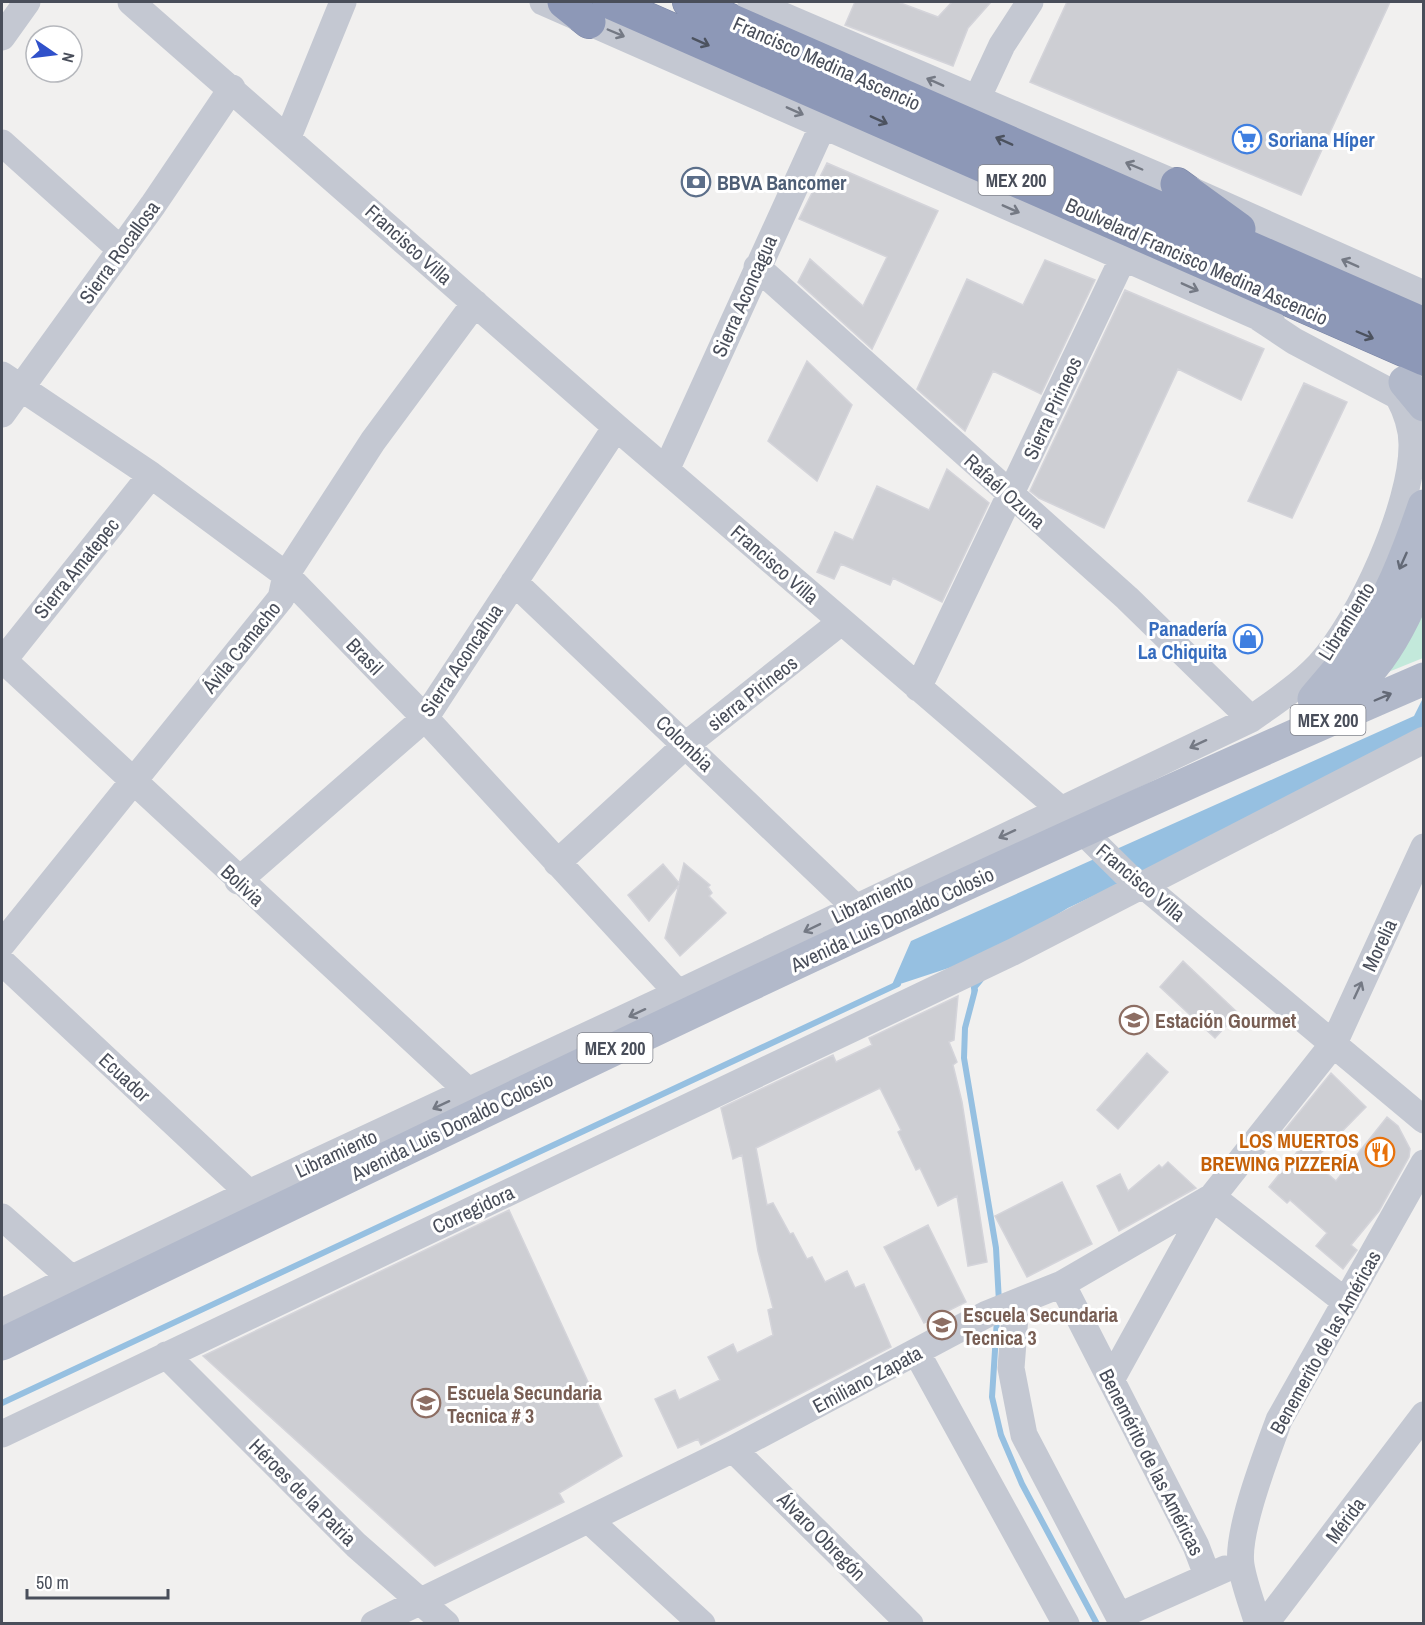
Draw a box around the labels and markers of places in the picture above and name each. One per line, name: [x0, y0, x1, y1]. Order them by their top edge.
supermarket icon: Soriana Híper: [1231, 123, 1263, 155]
place label: Soriana Híper: [1268, 126, 1375, 153]
bank icon: BBVA Bancomer: [680, 166, 712, 198]
place label: BBVA Bancomer: [717, 169, 847, 196]
place label: Panadería La Chiquita: [1138, 615, 1227, 665]
shop icon: Panadería La Chiquita: [1232, 623, 1264, 655]
school or university icon: Estación Gourmet: [1118, 1004, 1150, 1036]
place label: Estación Gourmet: [1155, 1007, 1297, 1034]
place label: LOS MUERTOS BREWING PIZZERÍA: [1200, 1127, 1359, 1177]
restaurant icon: LOS MUERTOS BREWING PIZZERÍA: [1364, 1136, 1396, 1168]
place label: Escuela Secundaria Tecnica 3: [963, 1301, 1118, 1351]
school or university icon: Escuela Secundaria Tecnica 3: [926, 1309, 958, 1341]
place label: Escuela Secundaria Tecnica # 3: [447, 1379, 602, 1429]
school or university icon: Escuela Secundaria Tecnica # 3: [410, 1387, 442, 1419]

